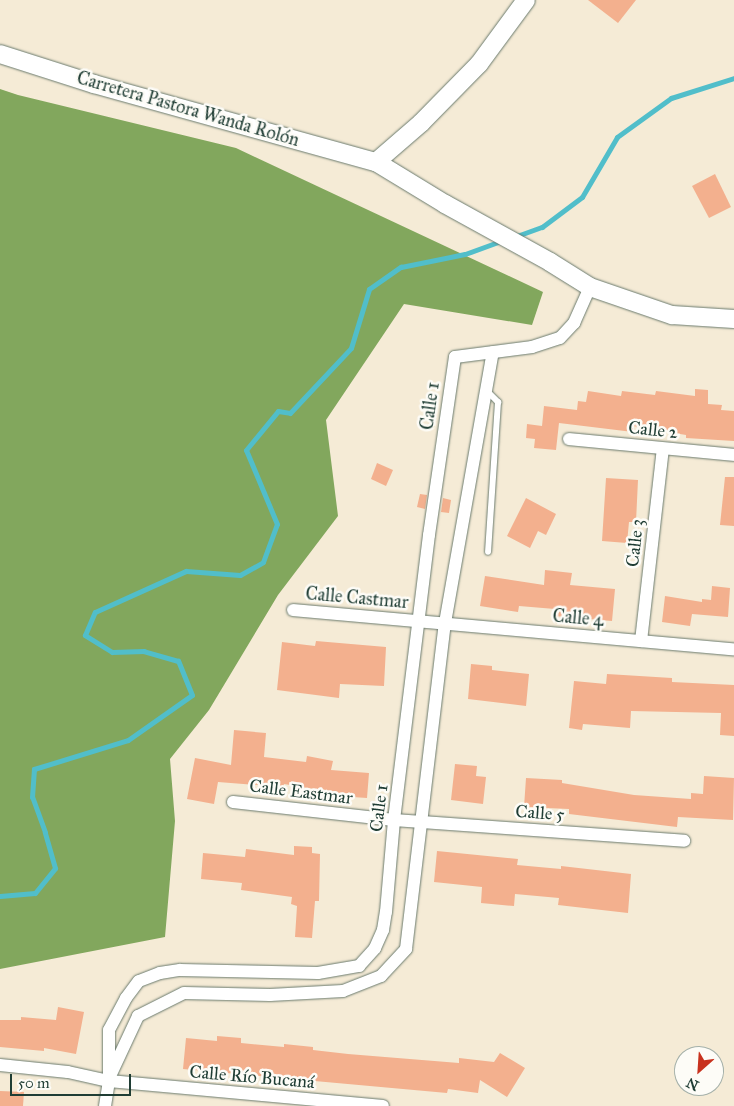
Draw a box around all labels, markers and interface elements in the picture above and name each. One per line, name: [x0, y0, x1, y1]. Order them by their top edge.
street label: Carretera Pastora Wanda Rolón: [74, 67, 302, 151]
street label: Calle 1: [416, 381, 444, 431]
street label: Calle 2: [627, 417, 679, 443]
street label: Calle 3: [622, 518, 648, 568]
street label: Calle Castmar: [305, 583, 409, 613]
street label: Calle 4: [552, 605, 604, 631]
street label: Calle Eastmar: [248, 775, 354, 809]
street label: Calle 1: [365, 783, 393, 833]
street label: Calle 5: [515, 801, 565, 825]
north arrow: [674, 1046, 724, 1096]
street label: Calle Río Bucaná: [189, 1061, 315, 1093]
scale bar: [12, 1064, 134, 1096]
text: 50 m: [18, 1074, 50, 1092]
text: N: [684, 1074, 702, 1094]

